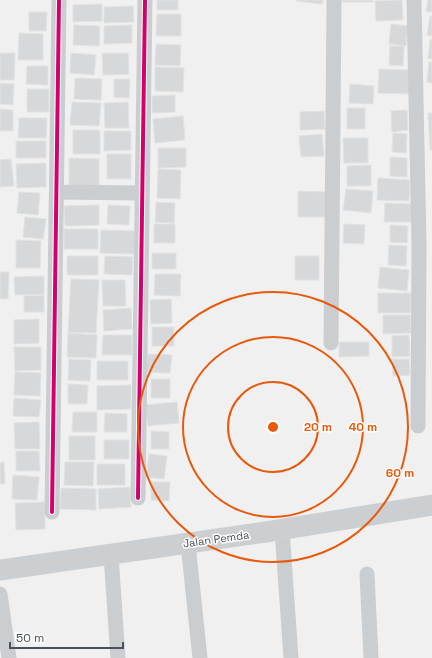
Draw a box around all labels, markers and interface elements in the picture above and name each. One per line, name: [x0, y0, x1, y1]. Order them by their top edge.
text: 20 m: [304, 419, 332, 435]
text: 40 m: [349, 419, 377, 435]
centre of rings: [266, 420, 280, 434]
text: 60 m: [386, 465, 414, 481]
street label: Jalan Pemda: [182, 527, 251, 551]
scale bar: [10, 624, 123, 650]
text: 50 m: [16, 630, 44, 646]

